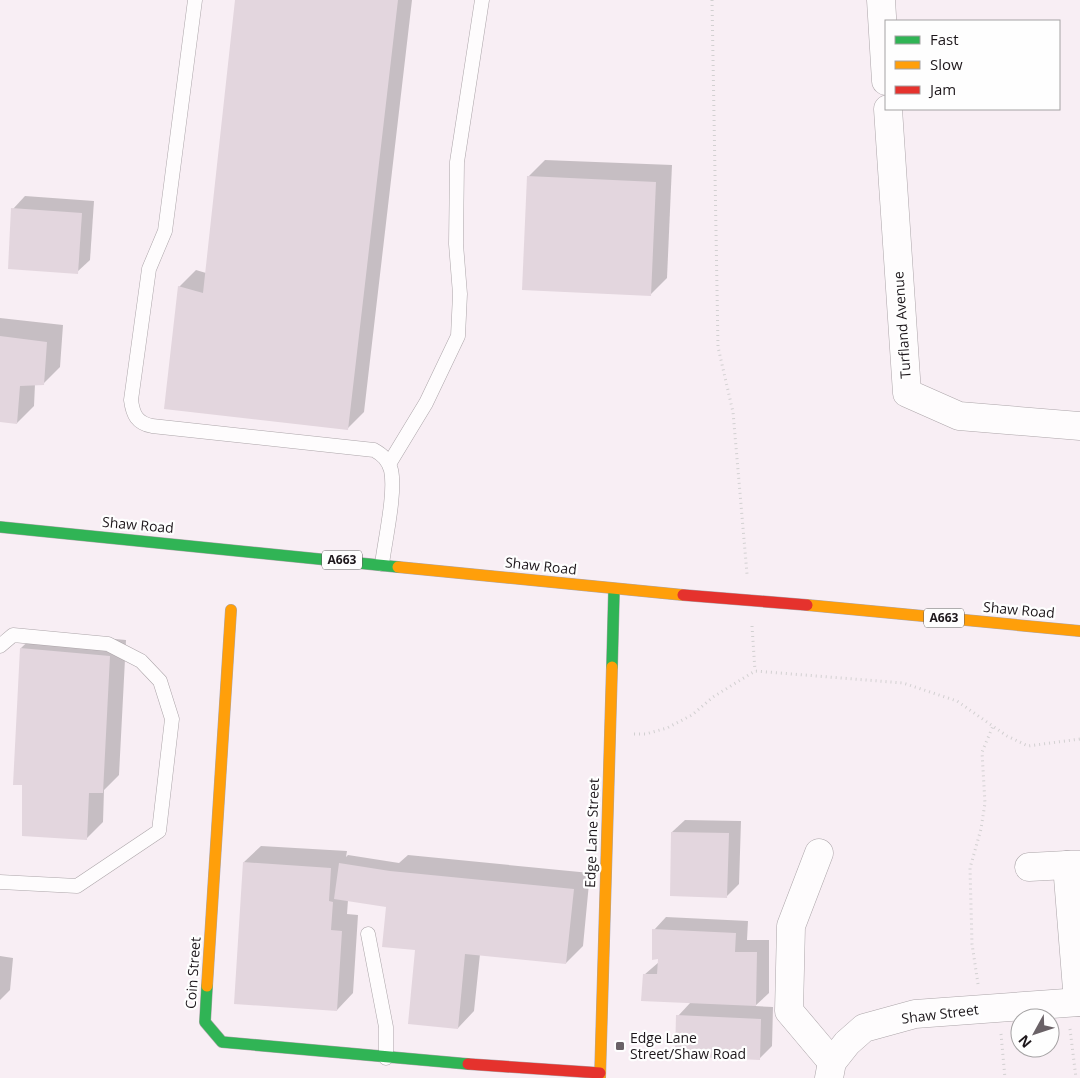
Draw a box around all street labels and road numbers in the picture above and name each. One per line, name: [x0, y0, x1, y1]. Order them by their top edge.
street label: Turfland Avenue: [888, 271, 915, 379]
street label: Shaw Road: [101, 512, 175, 537]
road number: A663: [322, 550, 362, 570]
street label: Shaw Road: [504, 552, 578, 579]
street label: Shaw Road: [982, 597, 1056, 622]
road number: A663: [924, 608, 964, 628]
street label: Edge Lane Street: [580, 778, 603, 888]
street label: Coin Street: [181, 936, 204, 1010]
street label: Shaw Street: [900, 999, 980, 1028]

